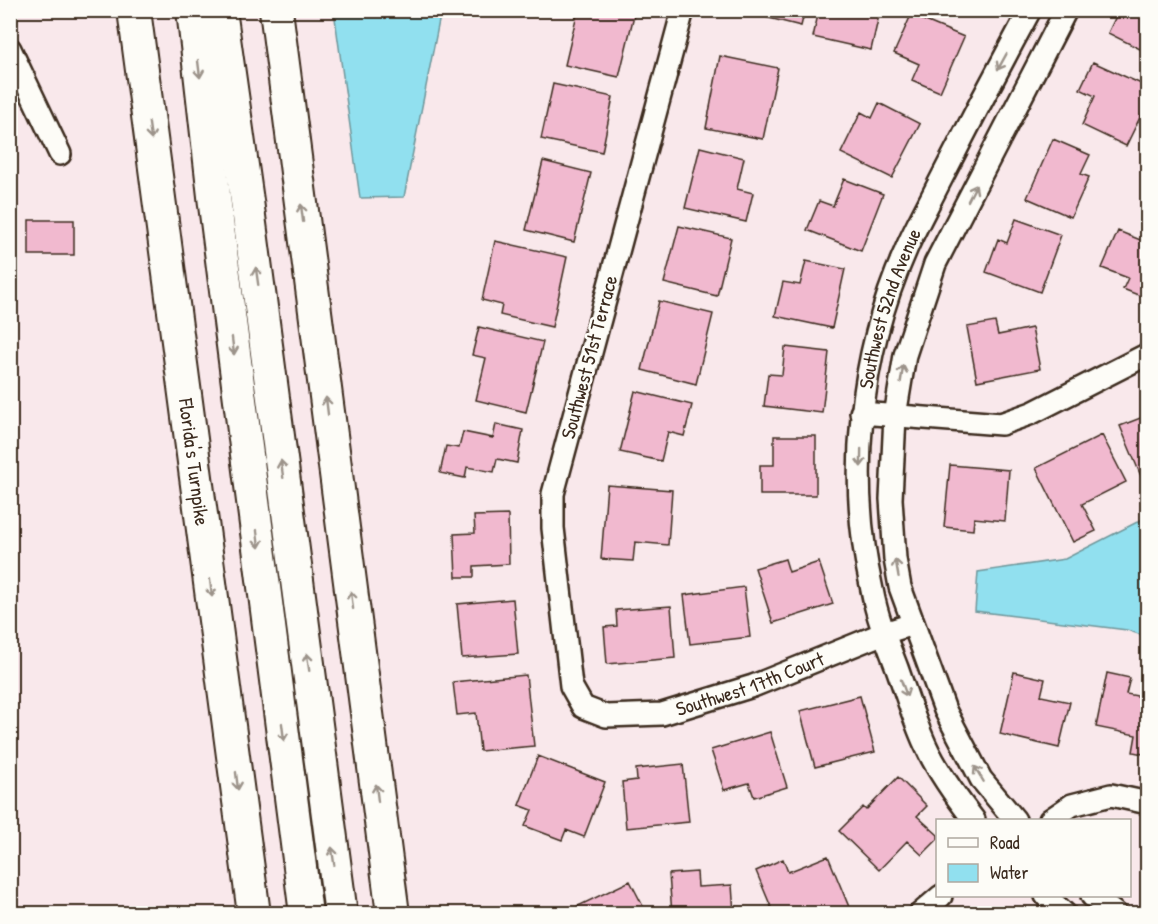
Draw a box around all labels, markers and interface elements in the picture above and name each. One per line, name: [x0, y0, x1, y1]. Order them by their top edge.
one-way arrow: [996, 53, 1008, 70]
one-way arrow: [194, 58, 205, 78]
one-way arrow: [145, 120, 156, 140]
one-way arrow: [967, 184, 978, 202]
one-way arrow: [296, 203, 307, 223]
street label: Southwest 52nd Avenue: [852, 223, 927, 391]
one-way arrow: [251, 266, 262, 286]
street label: Southwest 51st Terrace: [554, 272, 623, 442]
one-way arrow: [228, 335, 239, 355]
one-way arrow: [897, 364, 908, 384]
street label: Florida's Turnpike: [173, 396, 216, 527]
one-way arrow: [321, 397, 332, 417]
one-way arrow: [855, 448, 866, 468]
one-way arrow: [277, 459, 288, 479]
one-way arrow: [253, 529, 264, 548]
one-way arrow: [891, 558, 902, 578]
one-way arrow: [206, 577, 217, 597]
one-way arrow: [346, 590, 357, 610]
street label: Southwest 17th Court: [672, 644, 829, 722]
one-way arrow: [302, 653, 313, 673]
one-way arrow: [899, 678, 910, 697]
one-way arrow: [278, 722, 289, 742]
one-way arrow: [973, 766, 985, 783]
one-way arrow: [231, 771, 242, 791]
one-way arrow: [371, 784, 382, 803]
legend: [936, 819, 1131, 897]
text: Road: [990, 830, 1020, 855]
one-way arrow: [328, 846, 339, 866]
text: Water: [990, 860, 1028, 885]

